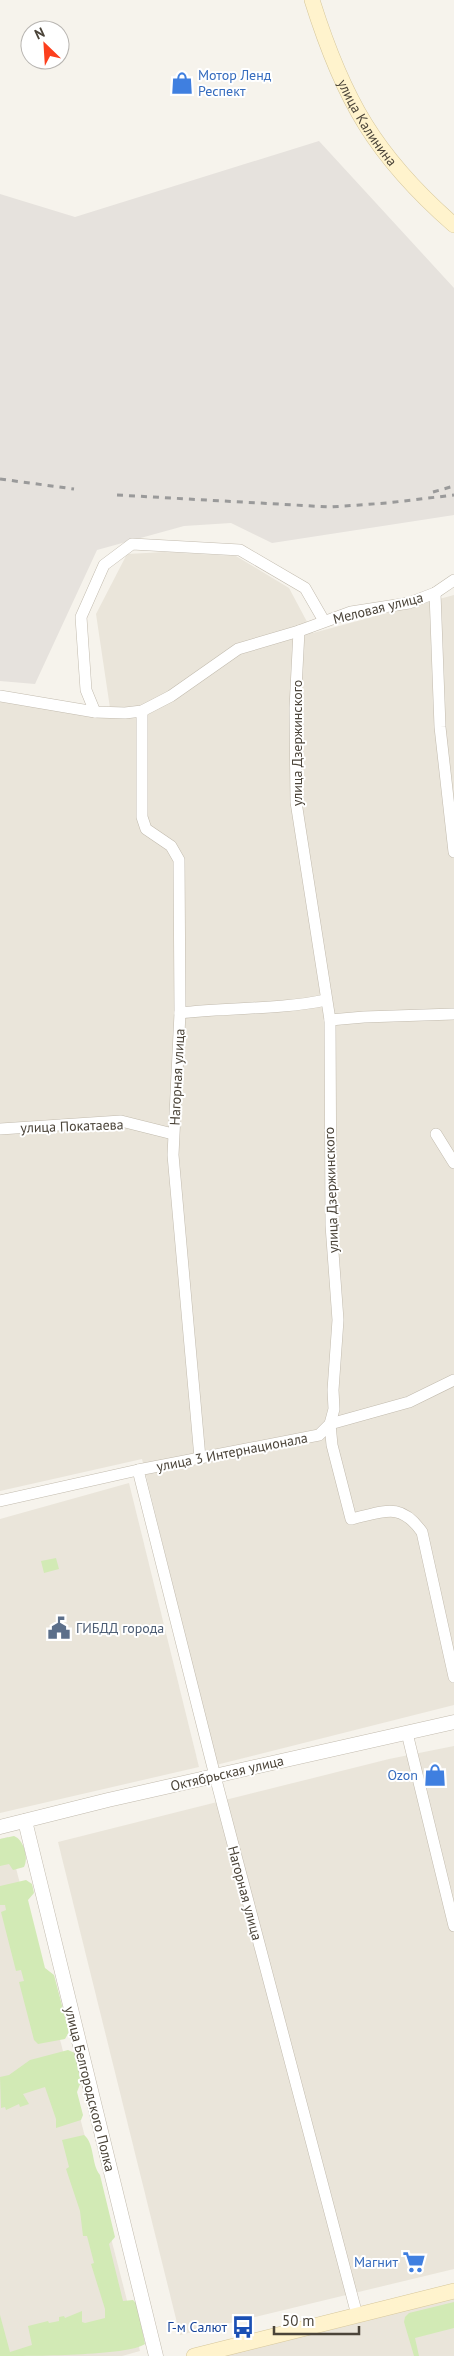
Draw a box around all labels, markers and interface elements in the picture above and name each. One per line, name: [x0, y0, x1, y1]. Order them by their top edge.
north arrow: [20, 20, 70, 70]
text: N: [32, 23, 47, 43]
place label: Мотор Ленд Респект: [198, 66, 272, 100]
shop icon: Мотор Ленд Респект: [169, 70, 195, 96]
street label: улица Калинина: [334, 76, 401, 170]
street label: Меловая улица: [331, 588, 425, 628]
street label: улица Дзержинского: [288, 680, 306, 806]
street label: Нагорная улица: [165, 1028, 189, 1126]
street label: улица Покатаева: [20, 1115, 124, 1137]
street label: улица Дзержинского: [320, 1127, 342, 1253]
street label: улица 3 Интернационала: [155, 1428, 309, 1475]
public building icon: ГИБДД города: [46, 1615, 72, 1641]
place label: ГИБДД города: [76, 1619, 164, 1637]
street label: Октябрьская улица: [169, 1751, 286, 1795]
shop icon: Ozon: [422, 1762, 448, 1788]
place label: Ozon: [388, 1766, 418, 1784]
street label: Нагорная улица: [224, 1844, 266, 1942]
street label: улица Белгородского Полка: [61, 2004, 119, 2174]
supermarket icon: Магнит: [401, 2249, 427, 2275]
place label: Магнит: [354, 2253, 398, 2271]
scale bar: [274, 2304, 359, 2336]
text: 50 m: [282, 2311, 315, 2330]
bus stop icon: Г-м Салют: [230, 2314, 256, 2340]
place label: Г-м Салют: [167, 2318, 227, 2336]

